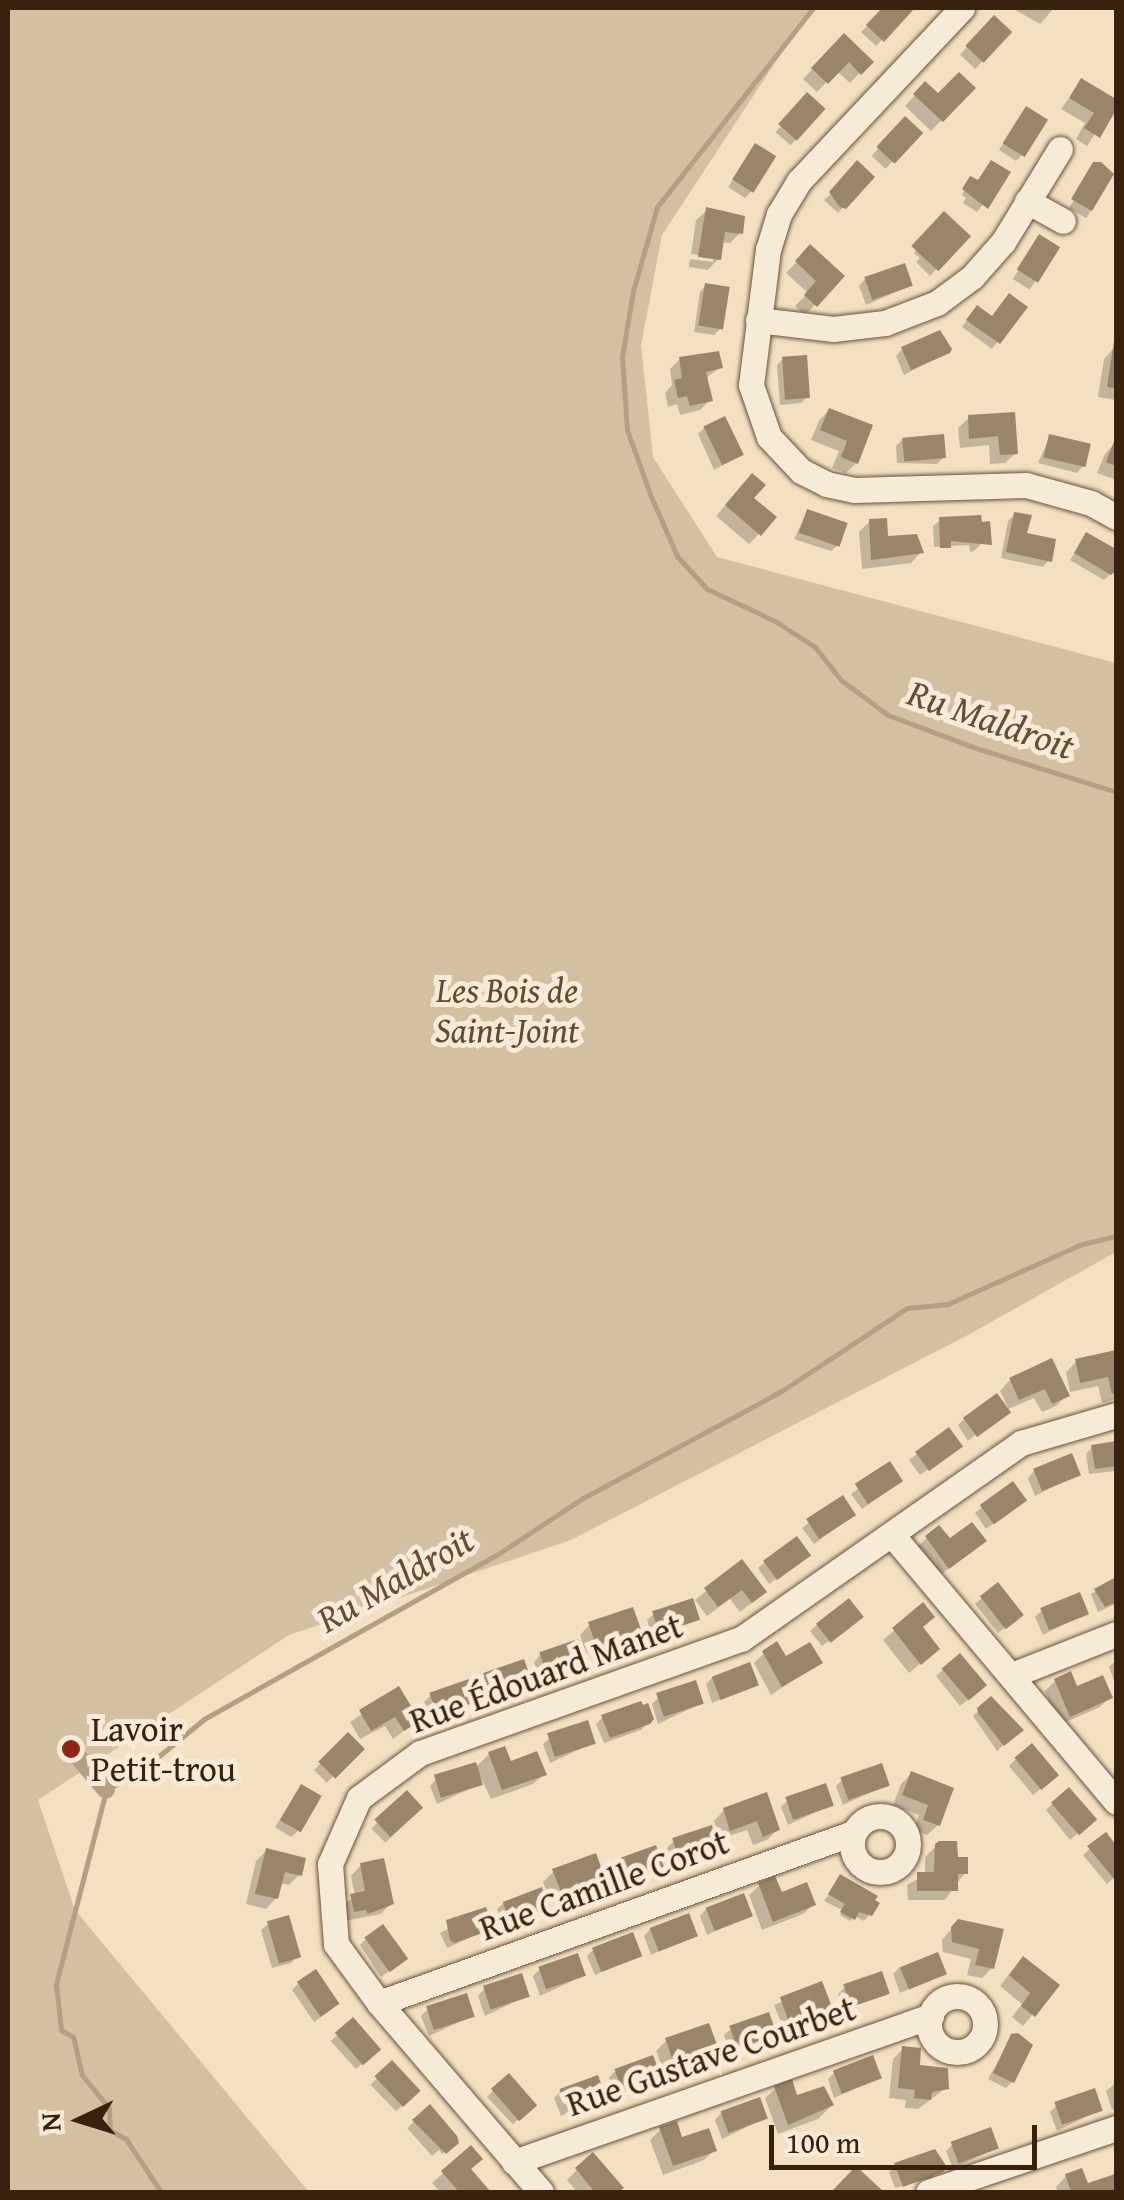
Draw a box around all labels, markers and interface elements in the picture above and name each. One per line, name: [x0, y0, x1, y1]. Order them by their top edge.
water label: Ru Maldroit: [902, 669, 1080, 769]
park label: Les Bois de Saint-Joint: [435, 969, 579, 1051]
water label: Ru Maldroit: [309, 1516, 481, 1642]
street label: Rue Édouard Manet: [404, 1604, 688, 1742]
place label: Lavoir Petit-trou: [91, 1708, 236, 1790]
marker: Lavoir Petit-trou: [60, 1738, 82, 1760]
street label: Rue Camille Corot: [474, 1820, 734, 1950]
street label: Rue Gustave Courbet: [561, 1987, 861, 2125]
north arrow: [30, 2070, 130, 2170]
scale bar: [774, 2105, 1042, 2167]
text: N: [28, 2111, 71, 2133]
text: 100 m: [786, 2120, 860, 2164]

